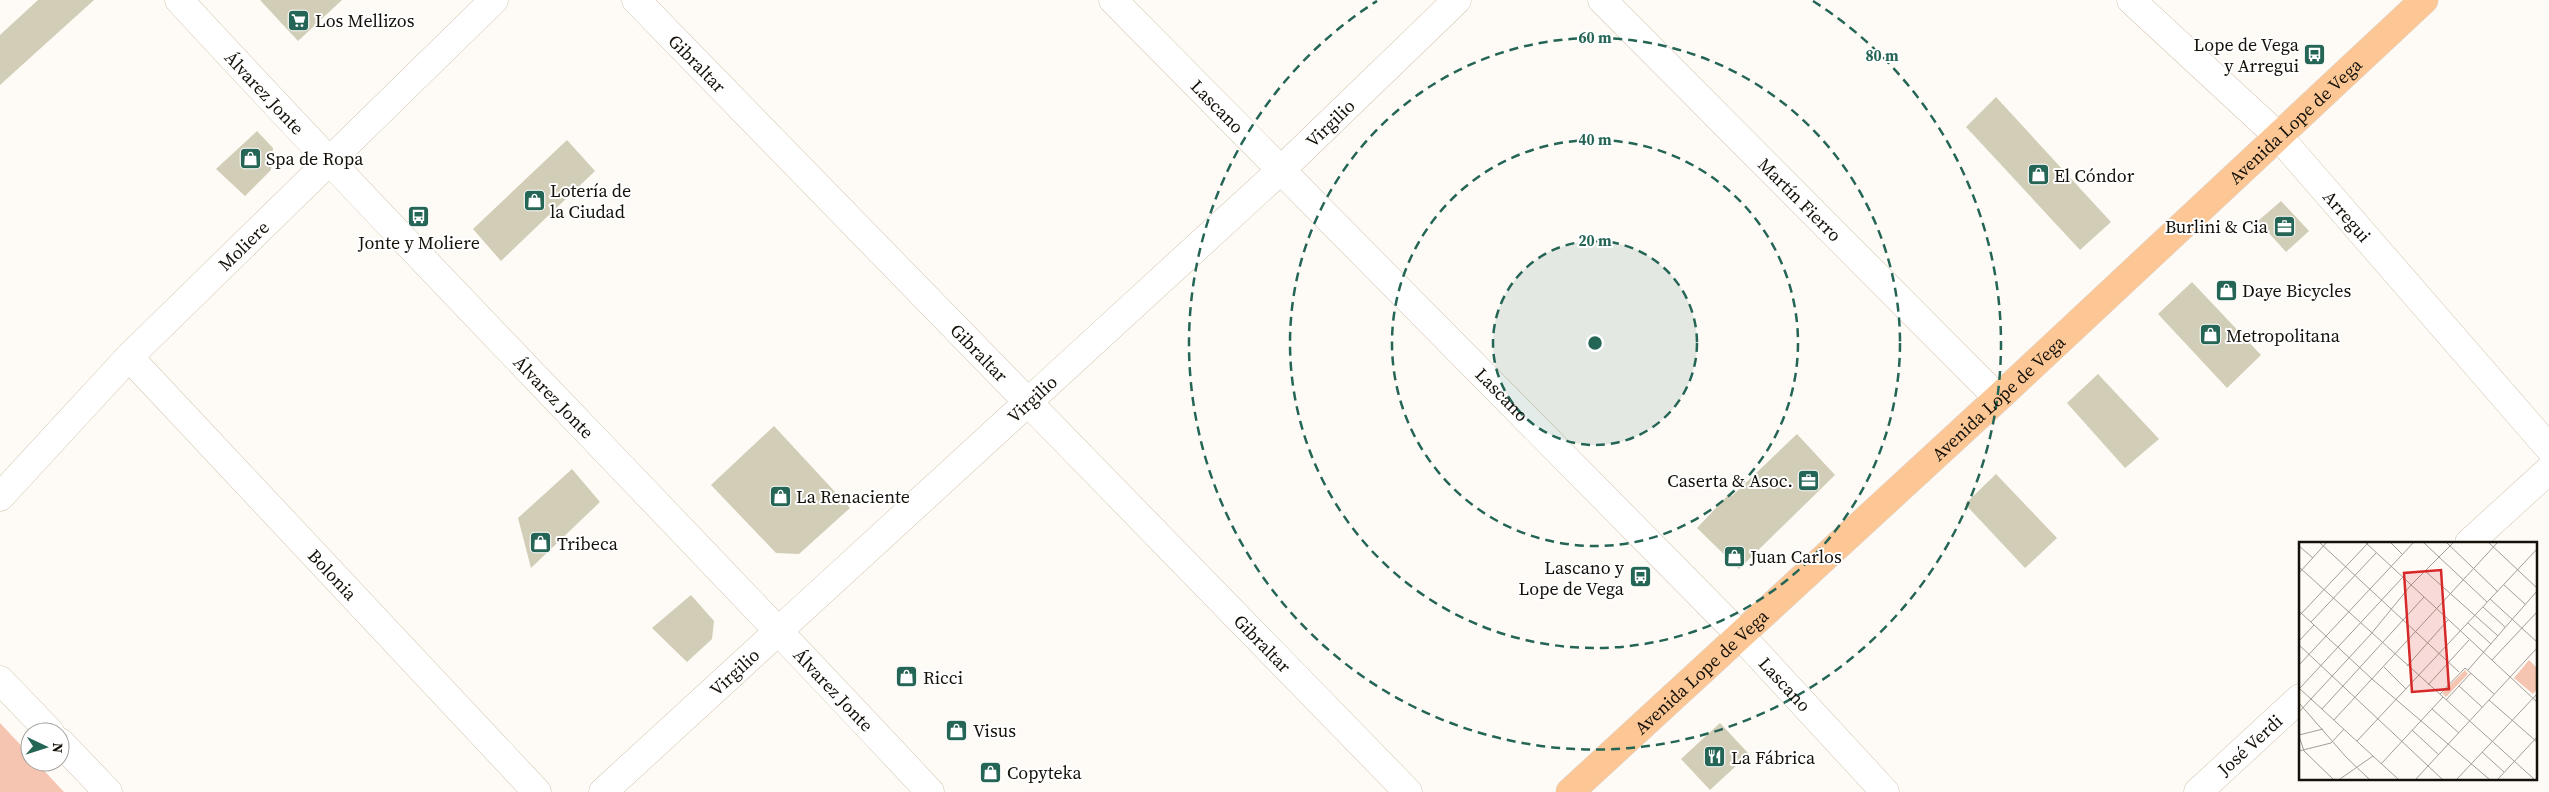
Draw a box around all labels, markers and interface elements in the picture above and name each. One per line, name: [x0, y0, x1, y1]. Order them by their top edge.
supermarket icon: Los Mellizos: [287, 8, 311, 32]
place label: Los Mellizos: [315, 8, 415, 33]
text: 60 m: [1578, 27, 1612, 48]
street label: Gibraltar: [663, 28, 732, 98]
place label: Lope de Vega y Arregui: [2194, 32, 2300, 78]
bus stop icon: Lope de Vega y Arregui: [2303, 42, 2327, 66]
street label: Álvarez Jonte: [219, 45, 310, 140]
text: 80 m: [1865, 45, 1899, 66]
street label: Avenida Lope de Vega: [2223, 52, 2368, 189]
street label: Lascano: [1185, 74, 1250, 139]
street label: Virgilio: [1300, 93, 1360, 153]
text: 40 m: [1578, 129, 1612, 150]
shop icon: Spa de Ropa: [238, 146, 262, 170]
place label: Spa de Ropa: [266, 146, 364, 171]
street label: Martín Fierro: [1753, 152, 1848, 247]
shop icon: El Cóndor: [2026, 163, 2050, 187]
place label: El Cóndor: [2054, 163, 2135, 188]
place label: Lotería de la Ciudad: [550, 178, 631, 224]
street label: Arregui: [2318, 184, 2377, 247]
shop icon: Lotería de la Ciudad: [522, 188, 546, 212]
bus stop icon: Jonte y Moliere: [407, 205, 431, 229]
place label: Burlini & Cia: [2165, 214, 2269, 239]
office icon: Burlini & Cia: [2272, 214, 2296, 238]
street label: Moliere: [212, 215, 274, 276]
place label: Jonte y Moliere: [357, 230, 480, 255]
text: 20 m: [1578, 230, 1612, 251]
shop icon: Daye Bicycles: [2214, 278, 2238, 302]
place label: Daye Bicycles: [2242, 278, 2351, 303]
street label: Gibraltar: [945, 318, 1014, 387]
shop icon: Metropolitana: [2198, 323, 2222, 347]
place label: Metropolitana: [2226, 323, 2341, 348]
street label: Avenida Lope de Vega: [1926, 329, 2071, 466]
centre of rings: [1586, 334, 1604, 352]
street label: Álvarez Jonte: [508, 350, 600, 444]
street label: Lascano: [1470, 362, 1535, 427]
street label: Virgilio: [1001, 369, 1062, 428]
place label: Caserta & Asoc.: [1667, 468, 1793, 493]
office icon: Caserta & Asoc.: [1797, 468, 1821, 492]
shop icon: La Renaciente: [768, 484, 792, 508]
place label: La Renaciente: [796, 484, 910, 509]
shop icon: Tribeca: [529, 531, 553, 555]
place label: Tribeca: [557, 531, 619, 556]
inset map: [2299, 542, 2536, 780]
street label: Bolonia: [303, 543, 364, 606]
shop icon: Juan Carlos: [1722, 544, 1746, 568]
place label: Juan Carlos: [1749, 544, 1842, 569]
place label: Lascano y Lope de Vega: [1519, 555, 1625, 601]
bus stop icon: Lascano y Lope de Vega: [1628, 565, 1652, 589]
street label: Avenida Lope de Vega: [1628, 603, 1774, 740]
street label: Gibraltar: [1229, 608, 1297, 678]
street label: Virgilio: [704, 642, 765, 701]
street label: Álvarez Jonte: [788, 642, 879, 737]
street label: Lascano: [1754, 651, 1817, 717]
shop icon: Ricci: [895, 665, 919, 689]
place label: Ricci: [923, 665, 963, 690]
street label: José Verdi: [2211, 708, 2287, 782]
shop icon: Visus: [945, 718, 969, 742]
place label: Visus: [973, 718, 1016, 743]
north arrow: [20, 722, 70, 772]
text: N: [48, 742, 68, 754]
restaurant icon: La Fábrica: [1703, 745, 1727, 769]
place label: La Fábrica: [1731, 745, 1816, 770]
shop icon: Copyteka: [979, 760, 1003, 784]
place label: Copyteka: [1007, 760, 1082, 785]

